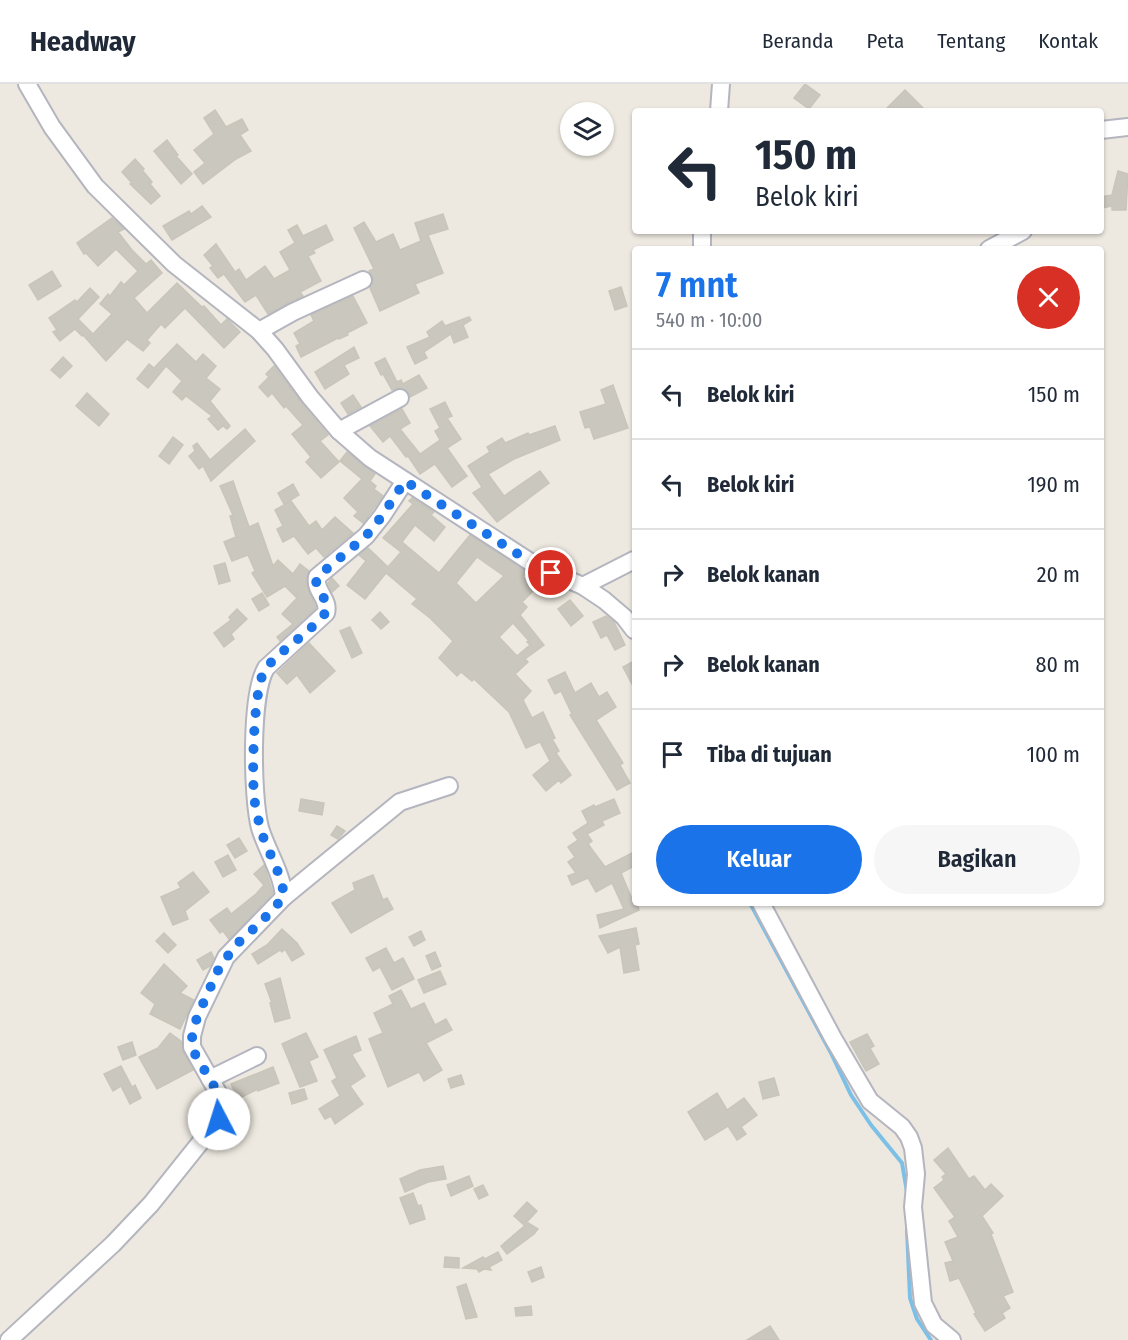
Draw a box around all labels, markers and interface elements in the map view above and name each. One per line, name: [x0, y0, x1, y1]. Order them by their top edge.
text: Headway: [30, 25, 136, 58]
text: Beranda: [762, 28, 834, 54]
text: Peta: [867, 28, 904, 54]
text: Tentang: [937, 28, 1005, 54]
text: Kontak: [1038, 28, 1098, 54]
map controls: [560, 102, 614, 156]
button: layers: [560, 102, 614, 156]
text: 150 m: [755, 130, 857, 180]
icon: left: [656, 132, 734, 210]
text: Belok kiri: [755, 181, 859, 213]
text: 7 mnt: [656, 263, 738, 307]
button: close: [1017, 266, 1080, 329]
text: 540 m · 10:00: [656, 308, 762, 332]
icon: left: [656, 378, 689, 411]
text: Belok kiri: [707, 381, 795, 408]
text: 150 m: [1028, 381, 1080, 408]
icon: left: [656, 468, 689, 501]
text: Belok kiri: [707, 471, 795, 498]
text: 190 m: [1027, 471, 1080, 498]
pin: [525, 547, 576, 598]
icon: arrive: [534, 556, 567, 589]
icon: right: [656, 558, 689, 591]
text: Belok kanan: [707, 561, 820, 588]
text: 20 m: [1037, 561, 1080, 588]
icon: right: [656, 648, 689, 681]
text: Belok kanan: [707, 651, 820, 678]
text: 80 m: [1035, 651, 1080, 678]
icon: arrive: [656, 738, 689, 771]
text: Tiba di tujuan: [707, 741, 832, 768]
text: 100 m: [1026, 741, 1080, 768]
button: Keluar: [656, 825, 862, 894]
button: Bagikan: [874, 825, 1080, 894]
position arrow: [187, 1087, 251, 1151]

